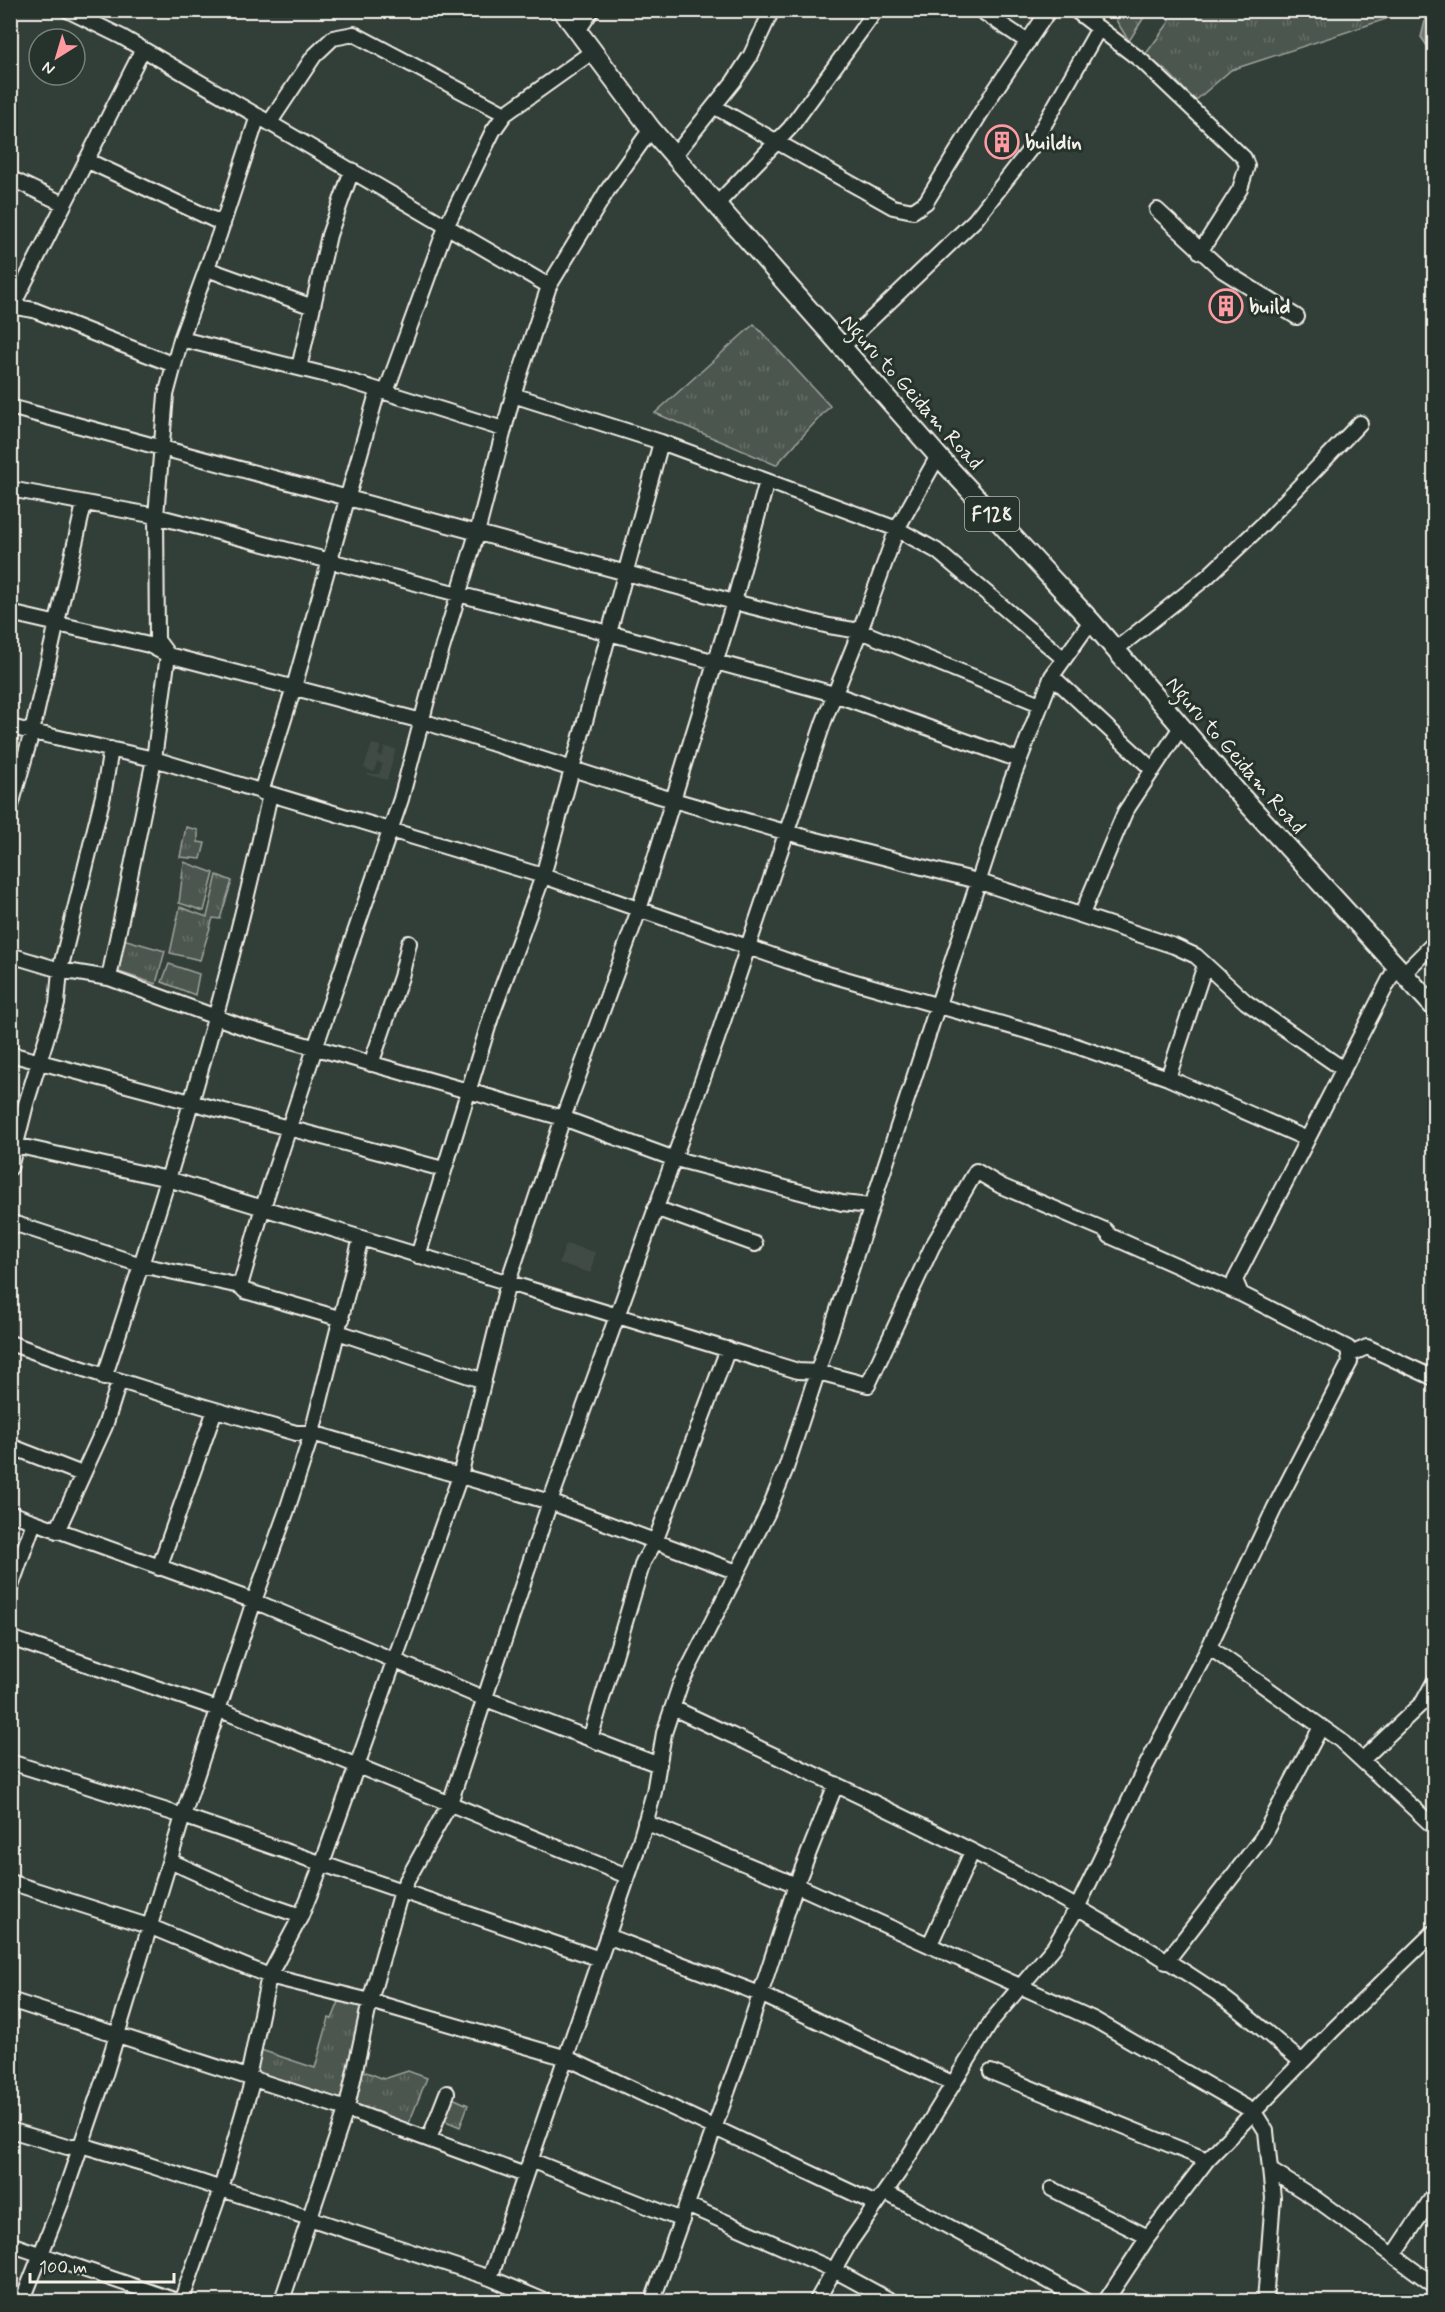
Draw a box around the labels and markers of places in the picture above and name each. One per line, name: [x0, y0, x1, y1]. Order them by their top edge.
building icon: buildin: [984, 124, 1020, 160]
place label: buildin: [1025, 129, 1082, 157]
building icon: build: [1208, 288, 1244, 324]
place label: build: [1249, 293, 1290, 321]

